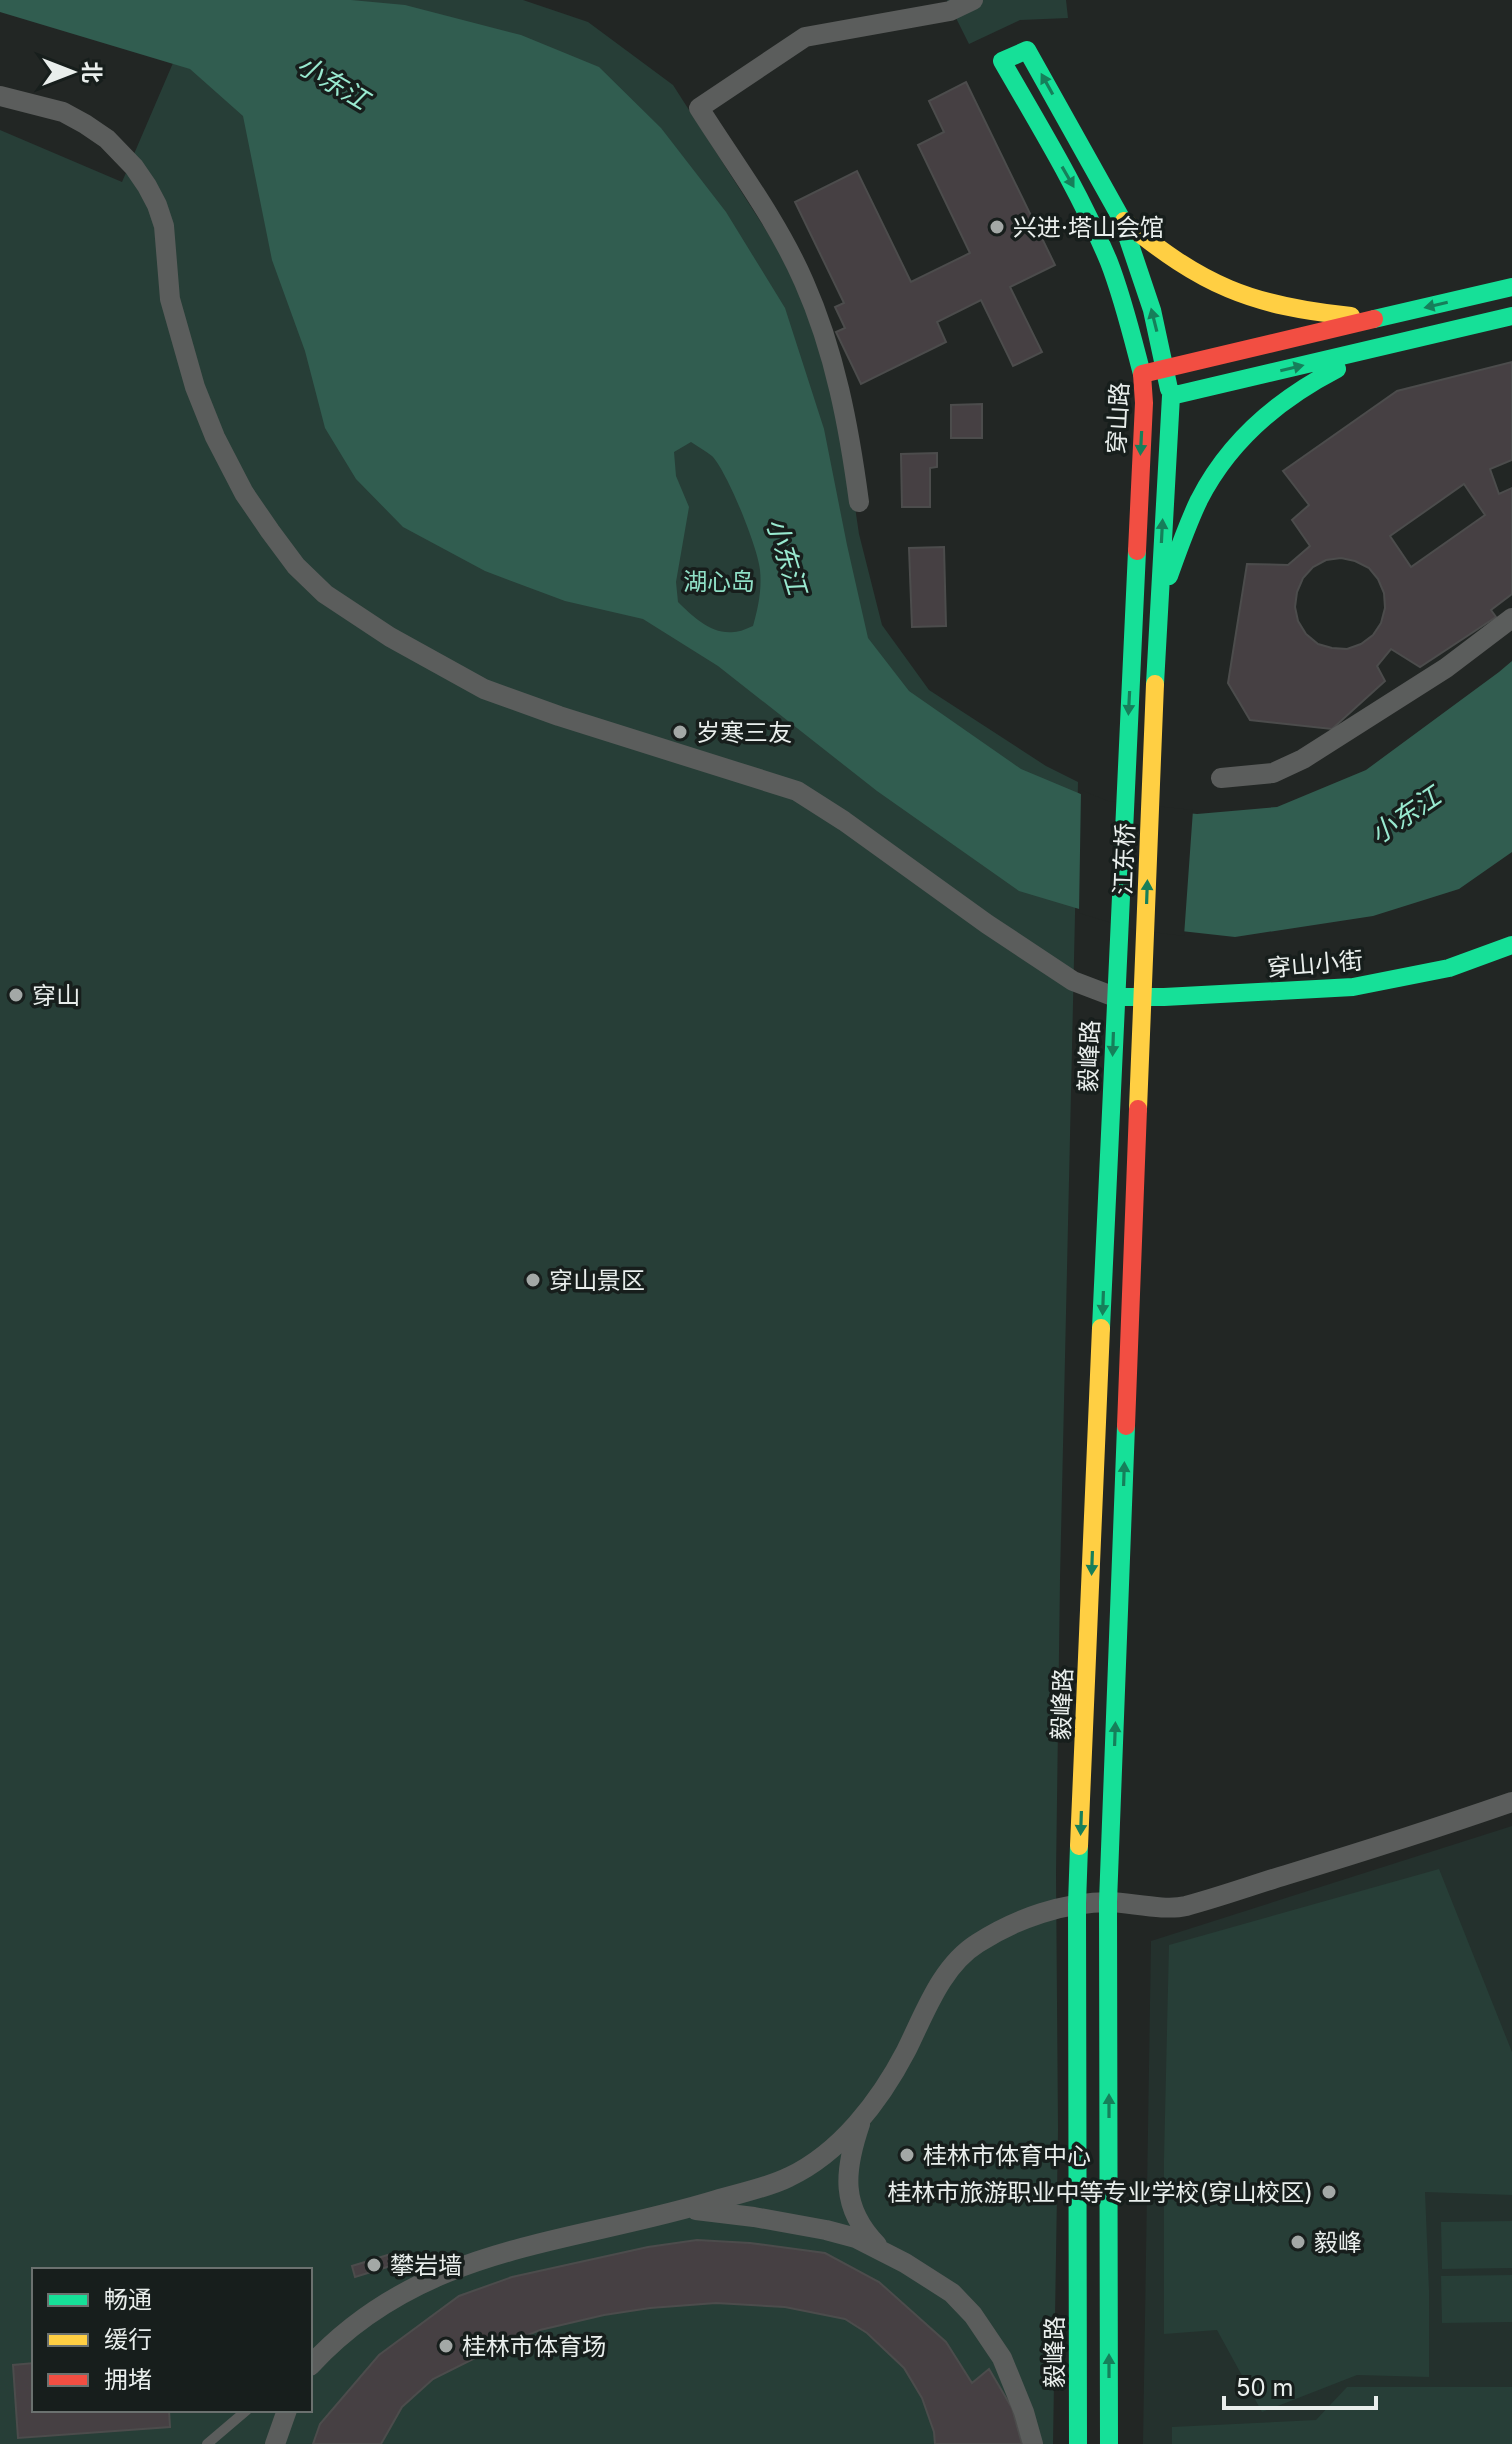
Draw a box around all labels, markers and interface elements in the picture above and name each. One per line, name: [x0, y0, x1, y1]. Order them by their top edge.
north arrow: [32, 32, 112, 112]
water label: 小东江: [292, 49, 377, 117]
text: 北: [79, 61, 105, 83]
one-way arrow: [1040, 73, 1053, 96]
one-way arrow: [1061, 166, 1075, 188]
place label: 兴进·塔山会馆: [1013, 213, 1164, 242]
marker: 兴进·塔山会馆: [988, 218, 1006, 236]
one-way arrow: [1424, 300, 1449, 312]
one-way arrow: [1148, 307, 1160, 332]
one-way arrow: [1279, 361, 1304, 373]
street label: 穿山路: [1102, 381, 1134, 455]
one-way arrow: [1134, 431, 1147, 456]
water label: 小东江: [761, 514, 814, 601]
one-way arrow: [1156, 518, 1169, 543]
park label: 湖心岛: [683, 567, 755, 596]
one-way arrow: [1123, 691, 1136, 716]
place label: 岁寒三友: [696, 718, 792, 747]
marker: 岁寒三友: [671, 723, 689, 741]
water label: 小东江: [1364, 779, 1448, 850]
street label: 江东桥: [1108, 823, 1140, 895]
one-way arrow: [1140, 879, 1153, 904]
street label: 穿山小街: [1266, 945, 1364, 983]
place label: 穿山: [32, 981, 80, 1010]
marker: 穿山: [7, 986, 25, 1004]
street label: 毅峰路: [1073, 1020, 1105, 1092]
one-way arrow: [1107, 1032, 1120, 1057]
place label: 穿山景区: [549, 1266, 645, 1295]
marker: 穿山景区: [524, 1271, 542, 1289]
one-way arrow: [1096, 1291, 1109, 1316]
one-way arrow: [1118, 1461, 1131, 1486]
one-way arrow: [1085, 1551, 1098, 1576]
street label: 毅峰路: [1046, 1668, 1078, 1740]
one-way arrow: [1108, 1721, 1121, 1746]
one-way arrow: [1074, 1811, 1087, 1836]
one-way arrow: [1103, 2093, 1115, 2118]
place label: 桂林市体育中心: [923, 2141, 1091, 2170]
marker: 桂林市体育中心: [898, 2146, 916, 2164]
place label: 桂林市旅游职业中等专业学校(穿山校区): [887, 2178, 1313, 2207]
marker: 桂林市旅游职业中等专业学校(穿山校区): [1320, 2183, 1338, 2201]
place label: 毅峰: [1314, 2228, 1362, 2257]
marker: 毅峰: [1289, 2233, 1307, 2251]
place label: 攀岩墙: [390, 2251, 462, 2280]
marker: 攀岩墙: [365, 2256, 383, 2274]
legend: [32, 2268, 312, 2412]
text: 畅通: [104, 2285, 152, 2314]
street label: 毅峰路: [1040, 2316, 1069, 2388]
text: 缓行: [104, 2325, 152, 2354]
place label: 桂林市体育场: [462, 2332, 606, 2361]
marker: 桂林市体育场: [437, 2337, 455, 2355]
one-way arrow: [1103, 2353, 1115, 2378]
scale bar: [1224, 2360, 1376, 2410]
text: 拥堵: [104, 2365, 152, 2394]
text: 50 m: [1236, 2373, 1294, 2402]

